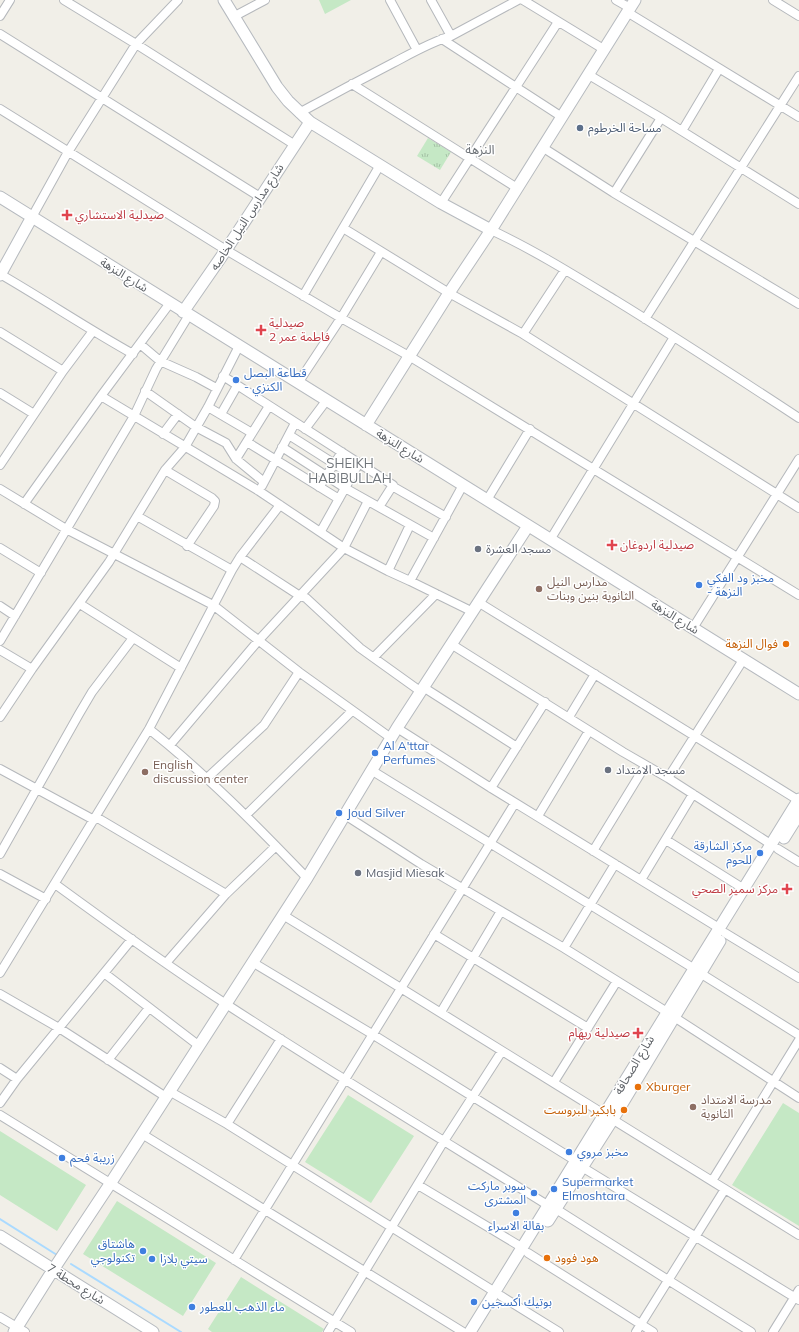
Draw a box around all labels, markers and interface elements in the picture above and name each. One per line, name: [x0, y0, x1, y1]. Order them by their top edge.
place label: مساحة الخرطوم: [588, 120, 662, 137]
marker: مساحة الخرطوم: [575, 123, 585, 133]
district label: النزهة: [465, 141, 495, 157]
street label: شارع مدارس النيل الخاصه: [207, 161, 288, 274]
place label: صيدلية الاستشاري: [75, 207, 164, 225]
marker: صيدلية الاستشاري: [62, 210, 72, 220]
street label: شارع النزهة: [96, 254, 151, 297]
place label: صيدلية فاطمة عمر 2: [269, 315, 330, 344]
marker: صيدلية فاطمة عمر 2: [256, 325, 266, 335]
place label: قطاعة البصل - الكنزي: [244, 365, 307, 397]
marker: قطاعة البصل - الكنزي: [231, 375, 241, 385]
street label: شارع النزهة: [372, 425, 427, 468]
district label: SHEIKH HABIBULLAH: [308, 455, 392, 486]
place label: صيدلية اردوغان: [620, 537, 694, 552]
marker: صيدلية اردوغان: [607, 540, 617, 550]
place label: مسجد العشرة: [486, 541, 551, 556]
marker: مسجد العشرة: [473, 544, 483, 554]
place label: مخبز ود الفكي - النزهة: [707, 570, 774, 599]
place label: مدارس النيل الثانوية بنين وبنات: [547, 574, 634, 603]
marker: مخبز ود الفكي - النزهة: [694, 580, 704, 590]
marker: مدارس النيل الثانوية بنين وبنات: [534, 584, 544, 594]
street label: شارع النزهة: [647, 596, 702, 639]
place label: فوال النزهة: [726, 636, 778, 651]
marker: فوال النزهة: [781, 639, 791, 649]
place label: Al A'ttar Perfumes: [383, 738, 436, 767]
marker: Al A'ttar Perfumes: [370, 748, 380, 758]
place label: English discussion center: [153, 757, 249, 786]
place label: مسجد الامتداد: [616, 762, 685, 777]
marker: مسجد الامتداد: [603, 765, 613, 775]
marker: English discussion center: [140, 767, 150, 777]
place label: Joud Silver: [347, 805, 406, 820]
marker: Joud Silver: [334, 808, 344, 818]
place label: مركز الشارقة للحوم: [694, 838, 752, 869]
marker: مركز الشارقة للحوم: [755, 848, 765, 858]
place label: Masjid Miesak: [366, 865, 445, 880]
marker: Masjid Miesak: [353, 868, 363, 878]
place label: مركز سمير الصحي: [692, 881, 778, 899]
marker: مركز سمير الصحي: [781, 883, 793, 895]
place label: صيدلية ريهام: [569, 1025, 630, 1042]
marker: صيدلية ريهام: [633, 1028, 643, 1038]
street label: شارع الصحافة: [610, 1032, 659, 1098]
place label: Xburger: [646, 1079, 691, 1094]
marker: Xburger: [633, 1082, 643, 1092]
place label: مدرسة الامتداد الثانوية: [701, 1092, 772, 1121]
place label: بابكير للبروست: [544, 1102, 616, 1117]
marker: مدرسة الامتداد الثانوية: [688, 1102, 698, 1112]
marker: بابكير للبروست: [619, 1105, 629, 1115]
place label: مخبز مروي: [577, 1144, 628, 1162]
marker: مخبز مروي: [564, 1147, 574, 1157]
place label: زريبة فحم: [70, 1150, 115, 1167]
marker: زريبة فحم: [57, 1153, 67, 1163]
place label: Supermarket Elmoshtara: [562, 1174, 633, 1203]
place label: سوبر ماركت المشترى: [468, 1178, 526, 1207]
marker: Supermarket Elmoshtara: [549, 1184, 559, 1194]
marker: سوبر ماركت المشترى: [529, 1188, 539, 1198]
marker: بقالة الاسراء: [511, 1208, 521, 1218]
place label: بقالة الاسراء: [488, 1218, 544, 1233]
place label: هاشتاق تكنولوجي: [91, 1236, 135, 1268]
marker: هاشتاق تكنولوجي: [138, 1246, 148, 1256]
place label: هود فوود: [555, 1250, 599, 1265]
place label: سيتي بلازا: [160, 1251, 208, 1269]
marker: هود فوود: [542, 1253, 552, 1263]
marker: سيتي بلازا: [147, 1254, 157, 1264]
street label: شارع محطة 7: [44, 1260, 108, 1309]
place label: بوتيك أكسجين: [482, 1294, 552, 1309]
marker: بوتيك أكسجين: [469, 1297, 479, 1307]
place label: ماء الذهب للعطور: [199, 1299, 285, 1314]
marker: ماء الذهب للعطور: [187, 1302, 197, 1312]

